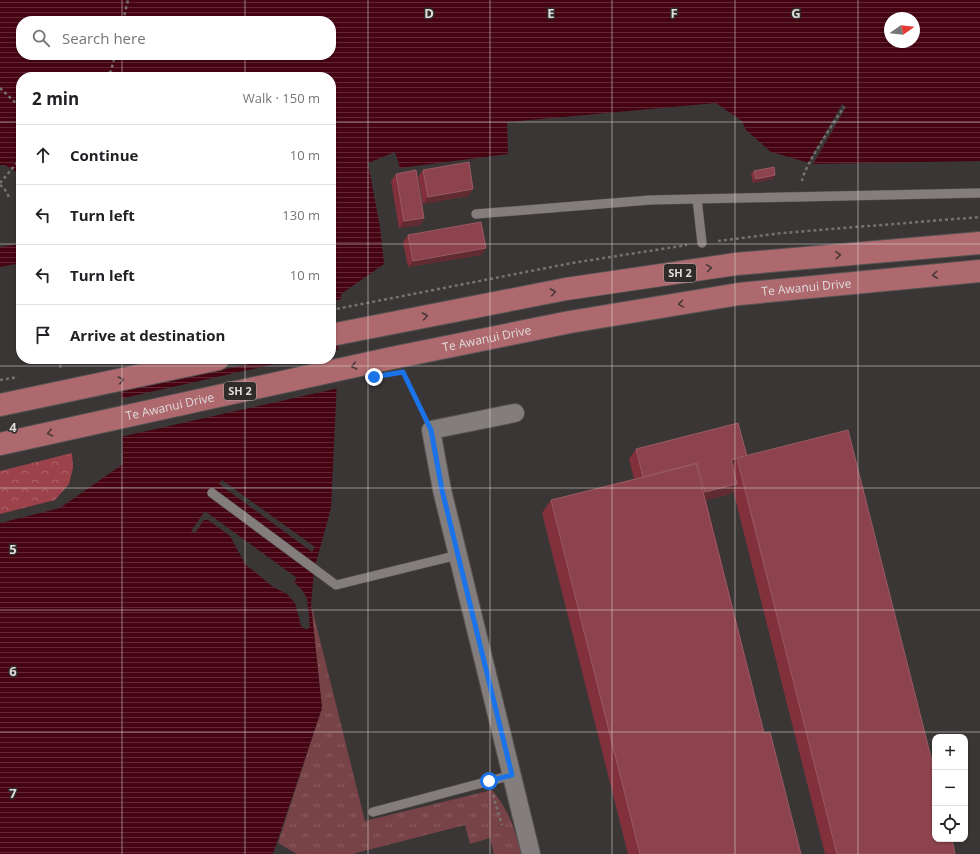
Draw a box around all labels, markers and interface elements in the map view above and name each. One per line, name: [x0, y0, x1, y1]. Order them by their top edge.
text: D: [424, 4, 434, 22]
text: E: [547, 4, 555, 22]
text: F: [670, 4, 678, 22]
text: G: [791, 4, 801, 22]
north arrow: [884, 12, 920, 48]
search box: [16, 16, 336, 60]
icon: search: [30, 27, 52, 49]
text: Search here: [62, 28, 146, 48]
text: 2 min: [32, 87, 79, 110]
text: Walk · 150 m: [243, 89, 320, 107]
icon: ahead: [32, 144, 54, 166]
text: Continue: [70, 145, 138, 165]
text: 10 m: [290, 146, 320, 164]
icon: left: [32, 204, 54, 226]
text: Turn left: [70, 205, 135, 225]
text: 130 m: [282, 206, 320, 224]
one-way arrow: [835, 251, 841, 260]
icon: left: [32, 264, 54, 286]
road number: SH 2: [664, 264, 696, 282]
one-way arrow: [706, 264, 712, 273]
text: Turn left: [70, 265, 135, 285]
text: 10 m: [290, 266, 320, 284]
one-way arrow: [932, 270, 938, 279]
street label: Te Awanui Drive: [761, 274, 852, 300]
one-way arrow: [550, 288, 556, 297]
one-way arrow: [677, 299, 684, 308]
one-way arrow: [422, 312, 428, 320]
street label: Te Awanui Drive: [441, 321, 533, 356]
icon: arrive: [32, 324, 54, 346]
text: Arrive at destination: [70, 325, 225, 345]
one-way arrow: [351, 362, 357, 370]
route end: [365, 368, 383, 386]
one-way arrow: [118, 376, 125, 384]
road number: SH 2: [224, 382, 256, 400]
street label: Te Awanui Drive: [124, 388, 216, 424]
text: 4: [9, 418, 17, 436]
one-way arrow: [47, 428, 53, 436]
text: 5: [9, 540, 17, 558]
text: 6: [9, 662, 17, 680]
map controls: [932, 734, 968, 842]
button: +: [932, 734, 968, 770]
button: −: [932, 770, 968, 806]
route start: [480, 772, 498, 790]
text: 7: [9, 784, 17, 802]
button: locate: [932, 806, 968, 842]

